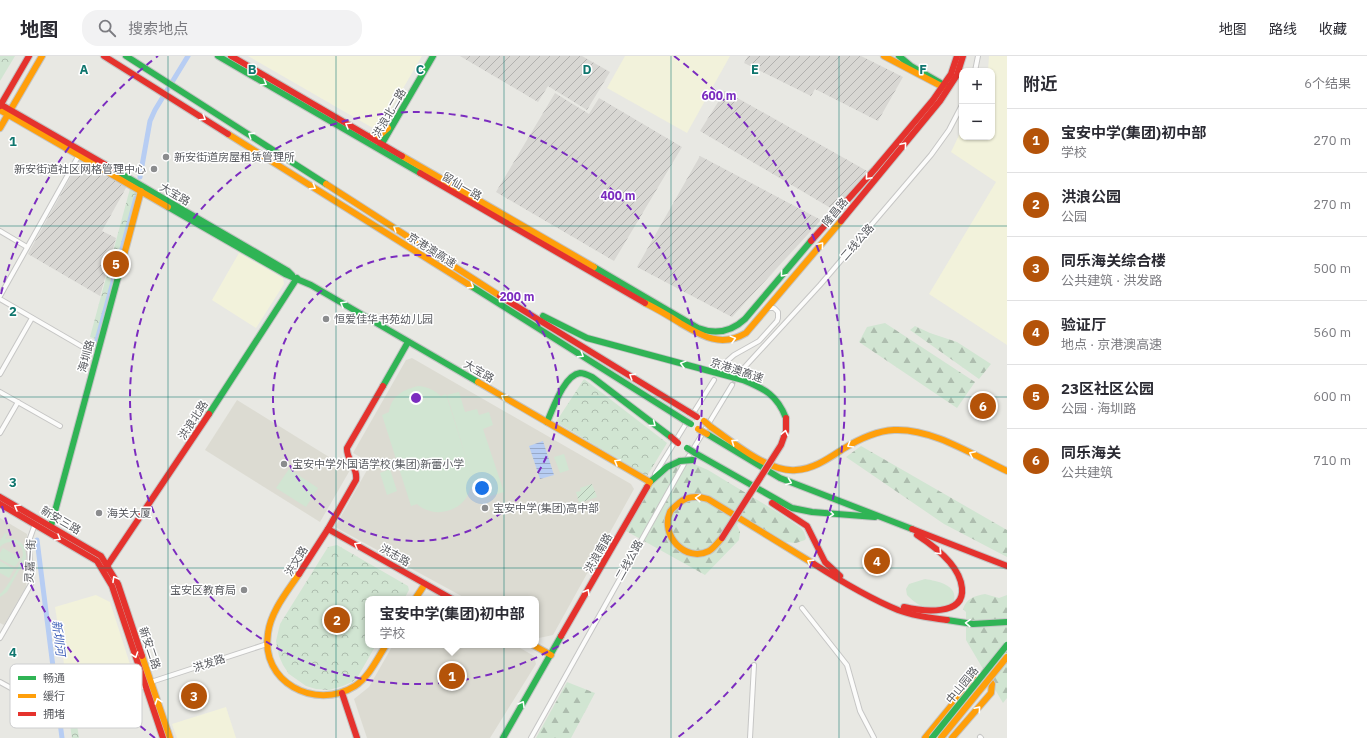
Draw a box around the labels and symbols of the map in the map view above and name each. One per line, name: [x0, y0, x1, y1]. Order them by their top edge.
text: A: [80, 61, 89, 78]
text: B: [248, 61, 257, 78]
text: C: [416, 61, 425, 78]
text: D: [582, 61, 592, 78]
text: E: [751, 61, 759, 78]
text: F: [919, 61, 927, 78]
one-way arrow: [260, 78, 267, 85]
street label: 洪浪北二路: [369, 86, 409, 140]
text: 600 m: [701, 88, 737, 103]
one-way arrow: [199, 114, 206, 121]
one-way arrow: [345, 122, 353, 129]
text: 1: [9, 133, 17, 150]
one-way arrow: [248, 133, 255, 140]
one-way arrow: [900, 142, 907, 149]
place label: 新安街道房屋租赁管理所: [174, 150, 295, 164]
marker: 新安街道房屋租赁管理所: [161, 152, 171, 162]
place label: 新安街道社区网格管理中心: [14, 162, 146, 176]
marker: 新安街道社区网格管理中心: [149, 164, 159, 174]
street label: 留仙一路: [439, 169, 485, 203]
one-way arrow: [866, 172, 873, 179]
street label: 大宝路: [157, 180, 193, 208]
one-way arrow: [309, 183, 316, 190]
text: 400 m: [600, 188, 636, 203]
street label: 隆昌路: [819, 195, 851, 229]
street label: 二线公路: [837, 221, 877, 263]
one-way arrow: [393, 225, 400, 233]
street label: 京港澳高速: [405, 229, 459, 271]
one-way arrow: [817, 242, 824, 249]
pin: 5: [103, 249, 129, 279]
one-way arrow: [780, 270, 787, 277]
one-way arrow: [467, 281, 474, 289]
text: 200 m: [499, 289, 535, 304]
one-way arrow: [340, 301, 347, 308]
text: 2: [9, 303, 17, 320]
place label: 恒爱佳华书苑幼儿园: [334, 312, 433, 326]
marker: 恒爱佳华书苑幼儿园: [321, 314, 331, 324]
one-way arrow: [730, 335, 737, 343]
street label: 海圳路: [75, 338, 97, 374]
one-way arrow: [577, 350, 584, 358]
street label: 京港澳高速: [709, 355, 765, 385]
street label: 大宝路: [461, 357, 497, 385]
one-way arrow: [680, 360, 687, 369]
one-way arrow: [629, 373, 636, 381]
centre of rings: [409, 391, 423, 405]
pin: 6: [970, 391, 996, 421]
one-way arrow: [501, 395, 508, 402]
street label: 洪浪北路: [175, 398, 211, 442]
one-way arrow: [649, 419, 656, 426]
one-way arrow: [781, 430, 789, 436]
one-way arrow: [731, 440, 738, 447]
one-way arrow: [847, 441, 854, 448]
one-way arrow: [969, 451, 976, 459]
place label: 宝安中学外国语学校(集团)新蕾小学: [292, 457, 464, 471]
marker: 宝安中学外国语学校(集团)新蕾小学: [279, 459, 289, 469]
one-way arrow: [613, 460, 621, 467]
text: 3: [9, 474, 17, 491]
one-way arrow: [785, 477, 792, 485]
your location: [472, 478, 492, 498]
one-way arrow: [695, 493, 701, 502]
place label: 宝安中学(集团)高中部: [493, 501, 599, 515]
street label: 新安三路: [38, 503, 84, 537]
marker: 宝安中学(集团)高中部: [480, 503, 490, 513]
one-way arrow: [14, 504, 21, 511]
place label: 海关大厦: [107, 506, 151, 520]
marker: 海关大厦: [94, 508, 104, 518]
one-way arrow: [828, 510, 834, 519]
street label: 洪浪南路: [581, 530, 615, 576]
one-way arrow: [54, 533, 61, 540]
street label: 二线公路: [612, 537, 646, 583]
street label: 灵嘉一街: [22, 539, 38, 583]
street label: 洪志路: [377, 541, 413, 569]
street label: 洪文路: [281, 543, 311, 579]
one-way arrow: [354, 543, 361, 550]
pin: 4: [864, 546, 890, 576]
one-way arrow: [934, 547, 942, 555]
one-way arrow: [807, 559, 814, 566]
one-way arrow: [112, 576, 119, 583]
place label: 宝安区教育局: [170, 583, 236, 597]
marker: 宝安区教育局: [239, 585, 249, 595]
one-way arrow: [583, 589, 590, 596]
pin: 2: [324, 605, 350, 635]
water label: 新圳河: [49, 619, 69, 659]
one-way arrow: [965, 619, 971, 627]
street label: 新安二路: [136, 625, 164, 671]
text: 4: [9, 644, 17, 661]
one-way arrow: [130, 651, 139, 658]
street label: 洪发路: [191, 651, 227, 675]
pin: 1: [439, 661, 465, 691]
street label: 中山园路: [943, 663, 981, 707]
legend: [10, 664, 142, 728]
text: 畅通: [43, 671, 65, 685]
pin: 3: [181, 681, 207, 711]
text: 缓行: [43, 689, 65, 703]
one-way arrow: [154, 698, 163, 705]
one-way arrow: [518, 701, 525, 708]
one-way arrow: [973, 706, 980, 713]
text: 拥堵: [43, 707, 65, 721]

